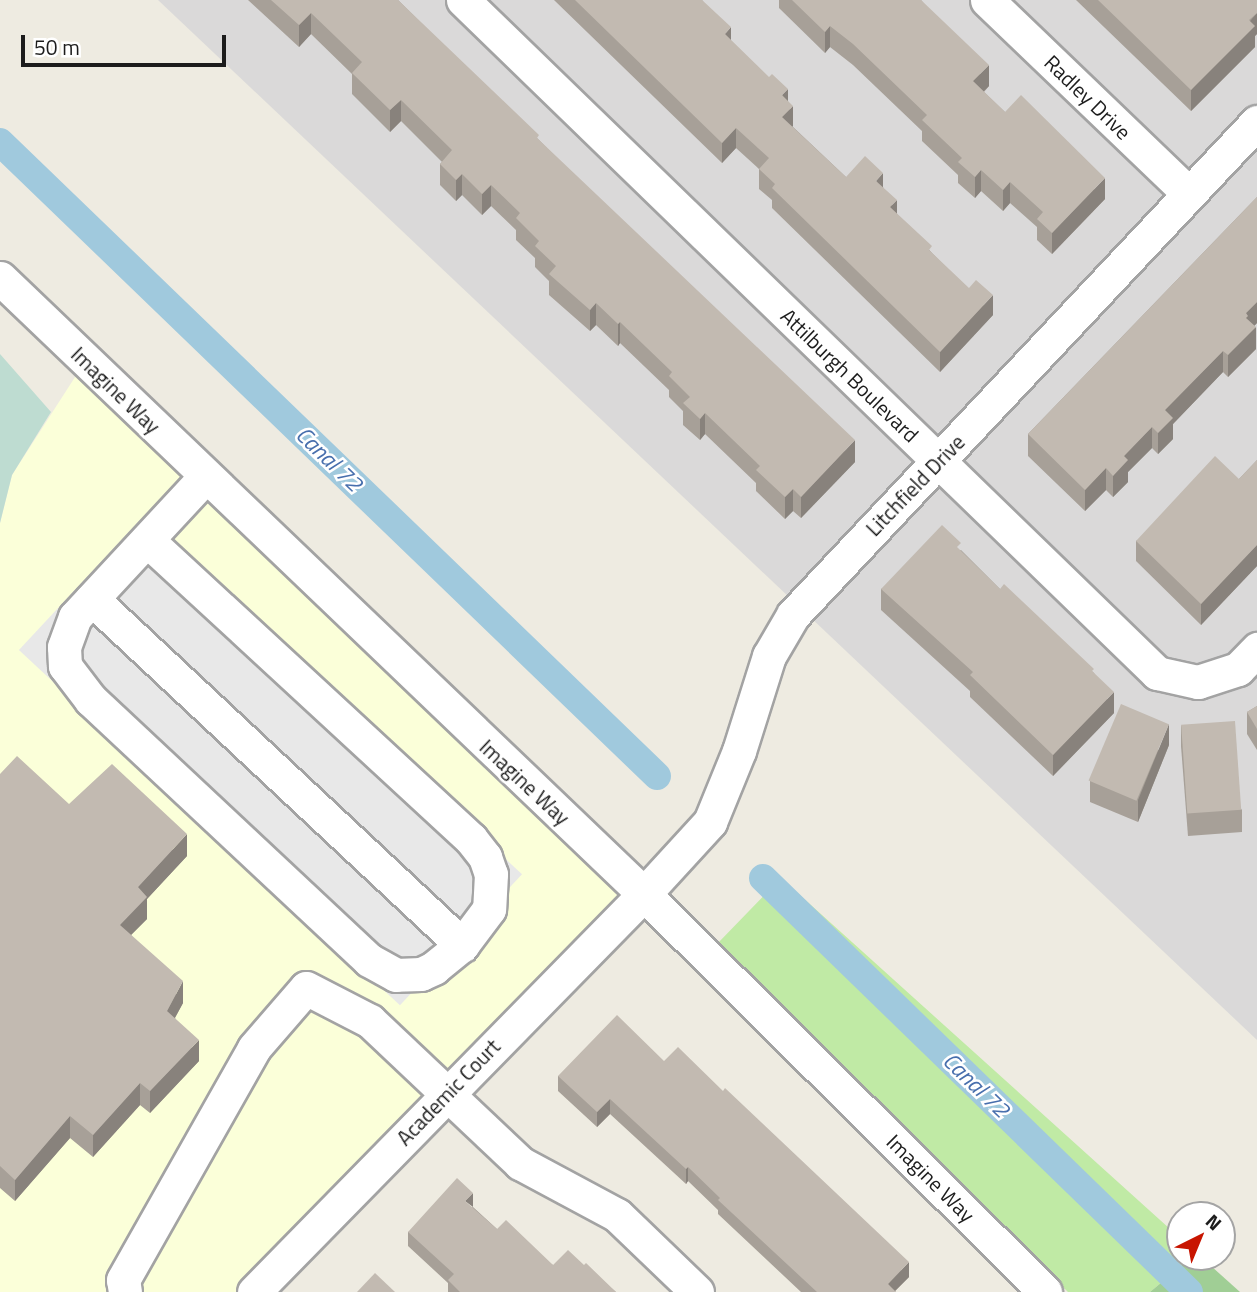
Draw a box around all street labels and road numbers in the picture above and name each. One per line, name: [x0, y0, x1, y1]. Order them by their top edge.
street label: Radley Drive: [1039, 50, 1137, 144]
street label: Attilburgh Boulevard: [776, 303, 924, 447]
street label: Imagine Way: [66, 341, 166, 439]
street label: Litchfield Drive: [860, 429, 970, 541]
street label: Imagine Way: [475, 734, 575, 830]
street label: Academic Court: [391, 1034, 505, 1150]
street label: Imagine Way: [882, 1129, 980, 1227]

